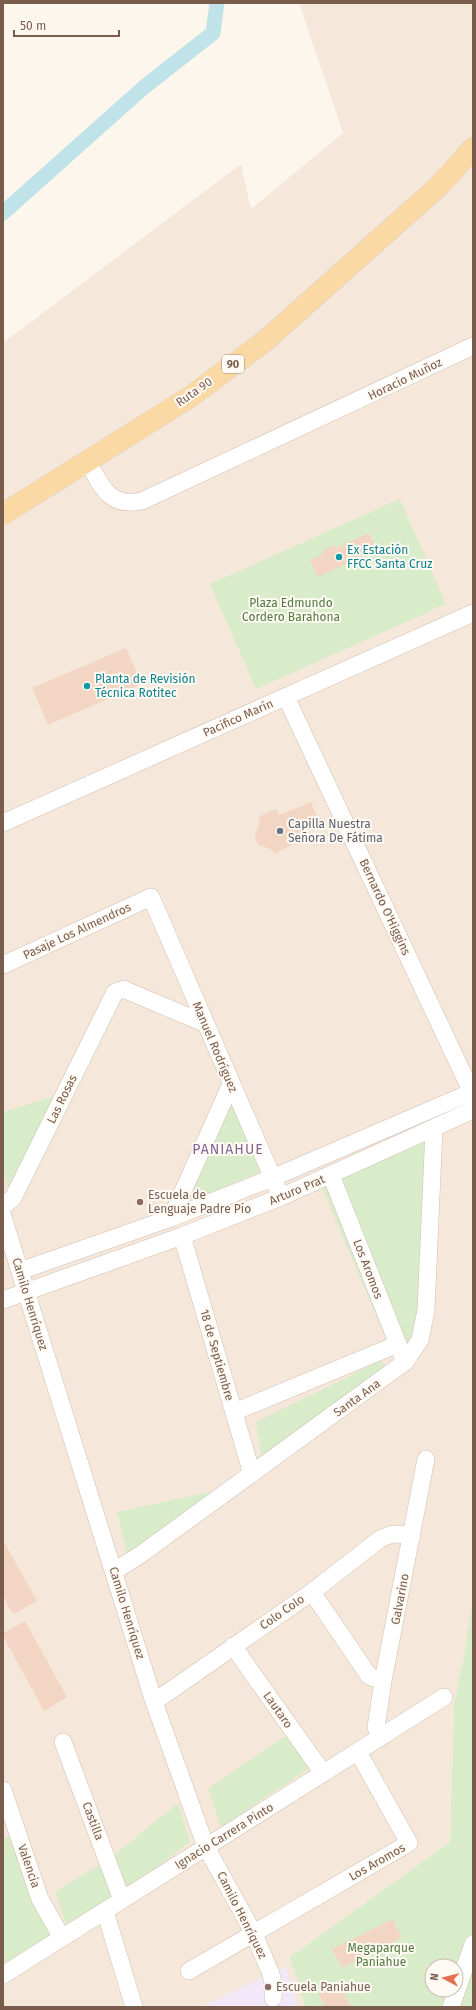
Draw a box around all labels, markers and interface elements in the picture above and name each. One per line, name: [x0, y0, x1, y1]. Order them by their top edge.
scale bar: [14, 12, 119, 38]
text: 50 m: [20, 19, 46, 33]
road number: 90: [222, 355, 244, 373]
street label: Horacio Muñoz: [366, 355, 444, 403]
street label: Ruta 90: [173, 374, 215, 410]
place label: Ex Estación FFCC Santa Cruz: [347, 543, 432, 571]
marker: Ex Estación FFCC Santa Cruz: [334, 552, 344, 562]
park label: Plaza Edmundo Cordero Barahona: [242, 596, 340, 624]
place label: Planta de Revisión Técnica Rotitec: [95, 672, 196, 700]
marker: Planta de Revisión Técnica Rotitec: [82, 681, 92, 691]
street label: Pacífico Marín: [201, 696, 275, 740]
place label: Capilla Nuestra Señora De Fátima: [288, 817, 383, 845]
marker: Capilla Nuestra Señora De Fátima: [275, 826, 285, 836]
street label: Bernardo O'Higgins: [357, 857, 414, 958]
street label: Pasaje Los Almendros: [21, 900, 134, 962]
street label: Manuel Rodríguez: [190, 1000, 240, 1094]
street label: Las Rosas: [44, 1072, 80, 1126]
district label: PANIAHUE: [192, 1141, 264, 1158]
street label: Arturo Prat: [267, 1172, 328, 1208]
place label: Escuela de Lenguaje Padre Pío: [148, 1188, 251, 1216]
marker: Escuela de Lenguaje Padre Pío: [135, 1197, 145, 1207]
street label: Los Aromos: [350, 1237, 386, 1301]
street label: Camilo Henríquez: [9, 1256, 51, 1352]
street label: 18 de Septiembre: [197, 1308, 237, 1402]
street label: Santa Ana: [331, 1376, 383, 1420]
street label: Camilo Henríquez: [106, 1565, 148, 1661]
street label: Galvarino: [388, 1572, 412, 1626]
street label: Colo Colo: [257, 1592, 307, 1632]
street label: Lautaro: [260, 1689, 296, 1731]
street label: Castilla: [79, 1800, 107, 1842]
street label: Ignacio Carrera Pinto: [172, 1800, 276, 1872]
street label: Los Aromos: [346, 1840, 408, 1884]
street label: Valencia: [15, 1842, 43, 1890]
street label: Camilo Henríquez: [214, 1869, 270, 1961]
park label: Megaparque Paniahue: [348, 1941, 414, 1969]
north arrow: [424, 1958, 464, 1998]
text: N: [428, 1972, 441, 1981]
place label: Escuela Paniahue: [276, 1980, 371, 1994]
marker: Escuela Paniahue: [263, 1982, 273, 1992]

